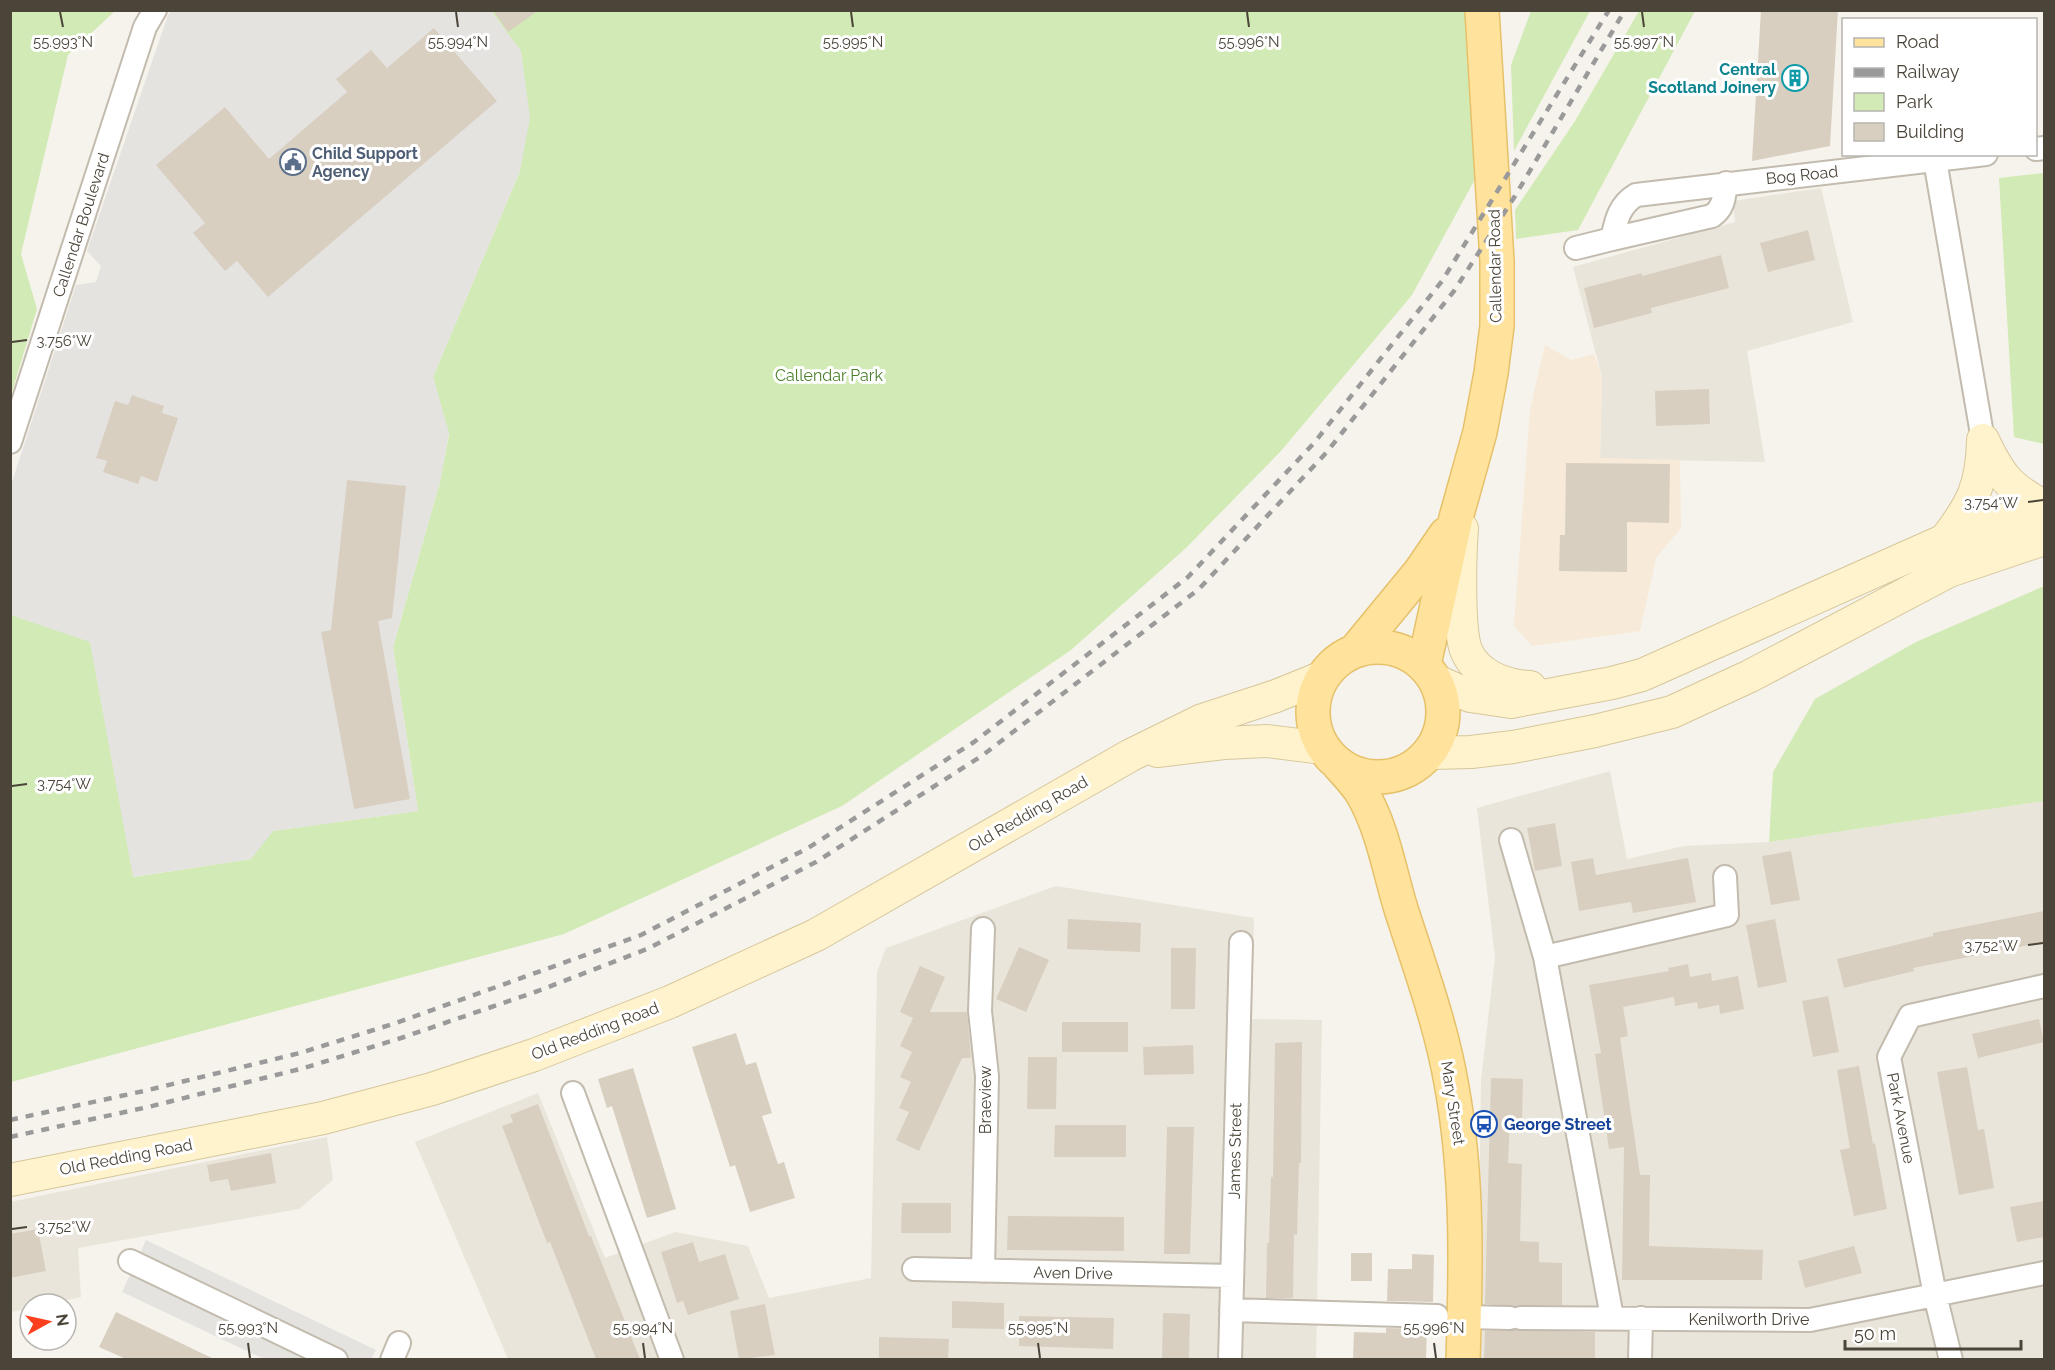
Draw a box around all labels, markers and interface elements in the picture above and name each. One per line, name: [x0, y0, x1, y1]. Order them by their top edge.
legend: [1842, 18, 2037, 156]
text: Road: [1896, 31, 1939, 52]
text: 55.993°N: [33, 33, 93, 51]
text: 55.994°N: [428, 33, 488, 51]
text: 55.995°N: [823, 33, 883, 51]
text: 55.996°N: [1218, 33, 1280, 51]
text: 55.997°N: [1614, 33, 1674, 51]
place label: Central Scotland Joinery: [1648, 60, 1777, 97]
text: Railway: [1896, 61, 1960, 82]
building icon: Central Scotland Joinery: [1780, 63, 1810, 93]
text: Park: [1896, 91, 1933, 112]
text: Building: [1896, 121, 1964, 142]
place label: Child Support Agency: [312, 144, 418, 181]
public building icon: Child Support Agency: [278, 147, 308, 177]
street label: Callendar Boulevard: [49, 150, 113, 300]
street label: Bog Road: [1765, 162, 1839, 188]
street label: Callendar Road: [1485, 209, 1505, 323]
text: 3.756°W: [36, 332, 92, 350]
park label: Callendar Park: [775, 366, 883, 385]
text: 3.754°W: [1964, 494, 2018, 512]
street label: Old Redding Road: [965, 772, 1091, 856]
text: 3.754°W: [37, 775, 91, 793]
text: 3.752°W: [1964, 937, 2018, 955]
street label: Old Redding Road: [529, 998, 661, 1064]
street label: Mary Street: [1437, 1060, 1469, 1147]
street label: Braeview: [976, 1066, 995, 1134]
street label: Park Avenue: [1883, 1071, 1919, 1165]
street label: James Street: [1225, 1102, 1245, 1199]
bus stop icon: George Street: [1469, 1109, 1499, 1139]
place label: George Street: [1504, 1115, 1612, 1134]
street label: Old Redding Road: [58, 1135, 194, 1179]
text: 3.752°W: [37, 1218, 91, 1236]
street label: Aven Drive: [1033, 1263, 1113, 1283]
north arrow: [18, 1292, 78, 1352]
street label: Kenilworth Drive: [1689, 1310, 1809, 1329]
text: N: [52, 1313, 73, 1327]
scale bar: [1845, 1313, 2020, 1351]
text: 55.993°N: [218, 1319, 278, 1337]
text: 55.994°N: [613, 1319, 673, 1337]
text: 55.995°N: [1008, 1319, 1068, 1337]
text: 55.996°N: [1403, 1319, 1465, 1337]
text: 50 m: [1854, 1323, 1896, 1344]

